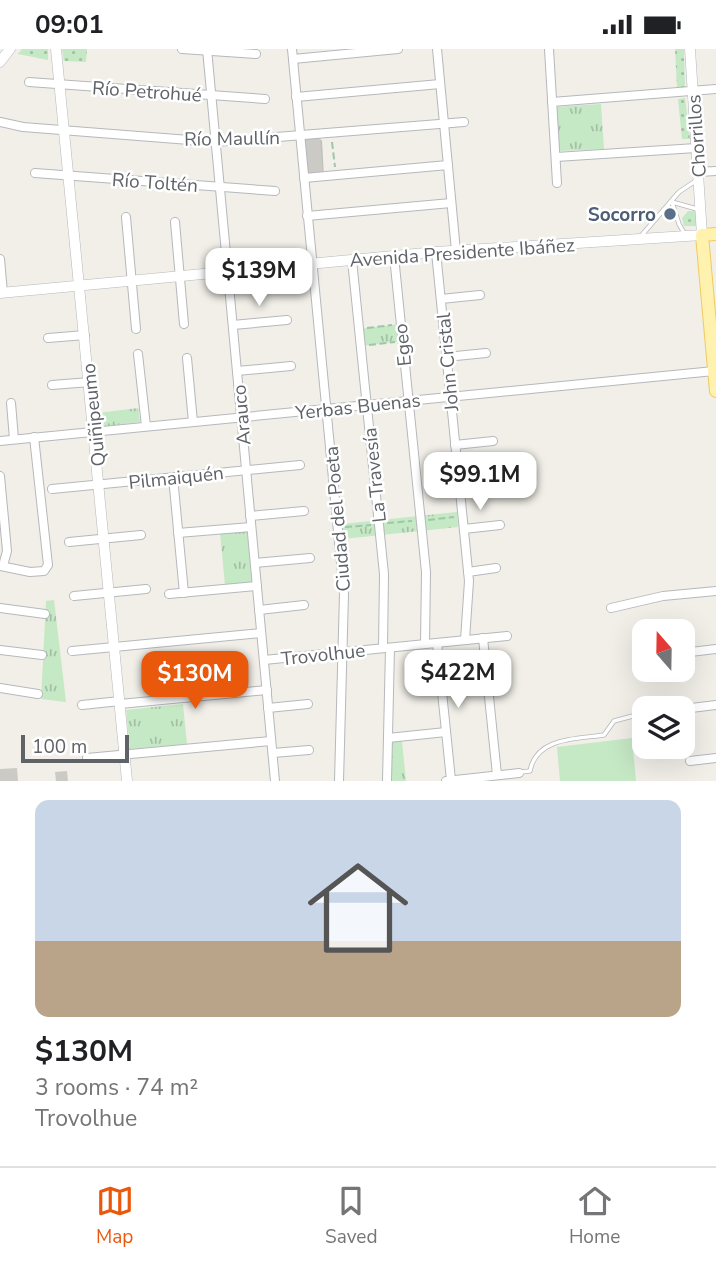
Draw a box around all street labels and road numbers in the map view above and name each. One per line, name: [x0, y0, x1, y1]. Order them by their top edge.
street label: Río Petrohué: [91, 75, 203, 109]
street label: Chorrillos: [681, 94, 713, 178]
street label: Río Maullín: [184, 125, 280, 153]
street label: Río Toltén: [111, 167, 199, 199]
street label: Avenida Presidente Ibáñez: [349, 232, 576, 274]
street label: John Cristal: [431, 311, 465, 413]
street label: Egeo: [388, 322, 418, 368]
street label: Quiñipeumo: [76, 362, 112, 468]
street label: Arauco: [226, 384, 258, 446]
street label: Yerbas Buenas: [293, 388, 422, 427]
street label: La Travesía: [357, 426, 393, 524]
street label: Ciudad del Poeta: [319, 445, 357, 593]
street label: Pilmaiquén: [127, 460, 225, 496]
street label: Trovolhue: [280, 638, 366, 672]

